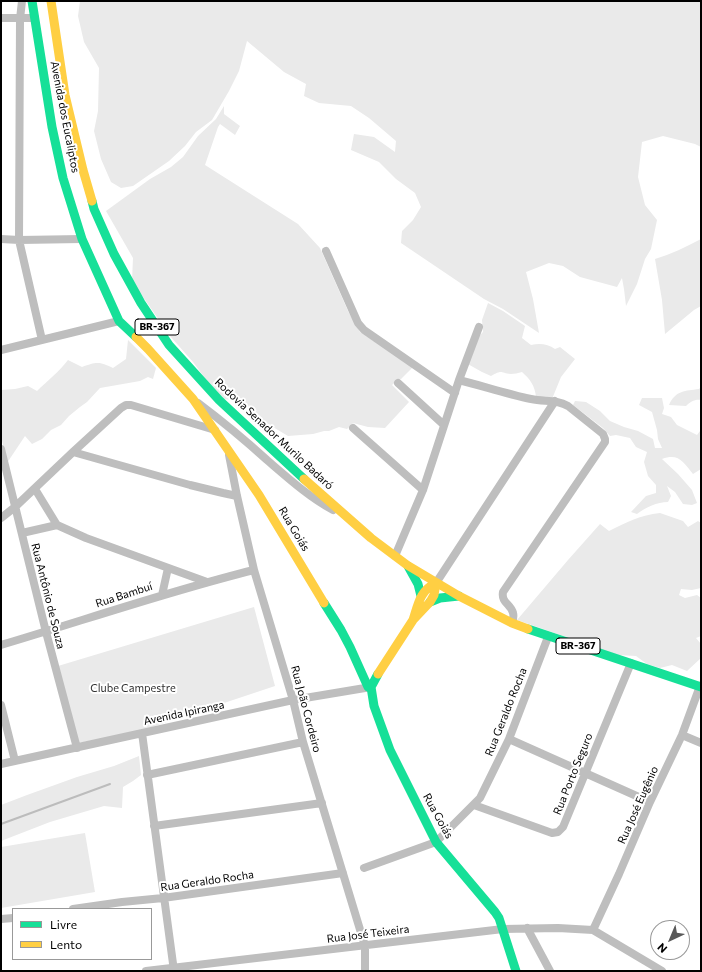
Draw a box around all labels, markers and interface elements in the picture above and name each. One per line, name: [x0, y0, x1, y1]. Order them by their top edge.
street label: Avenida dos Eucaliptos: [48, 60, 82, 174]
road number: BR-367: [135, 319, 179, 335]
street label: Rodovia Senador Murilo Badaró: [212, 375, 336, 493]
street label: Rua Goiás: [276, 504, 312, 554]
street label: Rua Antônio de Souza: [28, 542, 68, 650]
street label: Rua Bambuí: [94, 580, 154, 610]
road number: BR-367: [556, 638, 600, 654]
street label: Rua João Cordeiro: [288, 664, 324, 754]
street label: Rua Geraldo Rocha: [482, 666, 530, 758]
park label: Clube Campestre: [90, 681, 176, 695]
street label: Avenida Ipiranga: [142, 698, 226, 728]
street label: Rua Porto Seguro: [551, 731, 595, 817]
street label: Rua José Eugênio: [615, 764, 661, 846]
street label: Rua Goiás: [420, 791, 456, 841]
street label: Rua Geraldo Rocha: [159, 868, 255, 894]
legend: [12, 908, 152, 960]
text: Livre: [50, 917, 77, 931]
north arrow: [650, 920, 690, 960]
street label: Rua José Teixeira: [326, 922, 410, 946]
text: Lento: [50, 937, 82, 951]
text: N: [655, 941, 670, 956]

